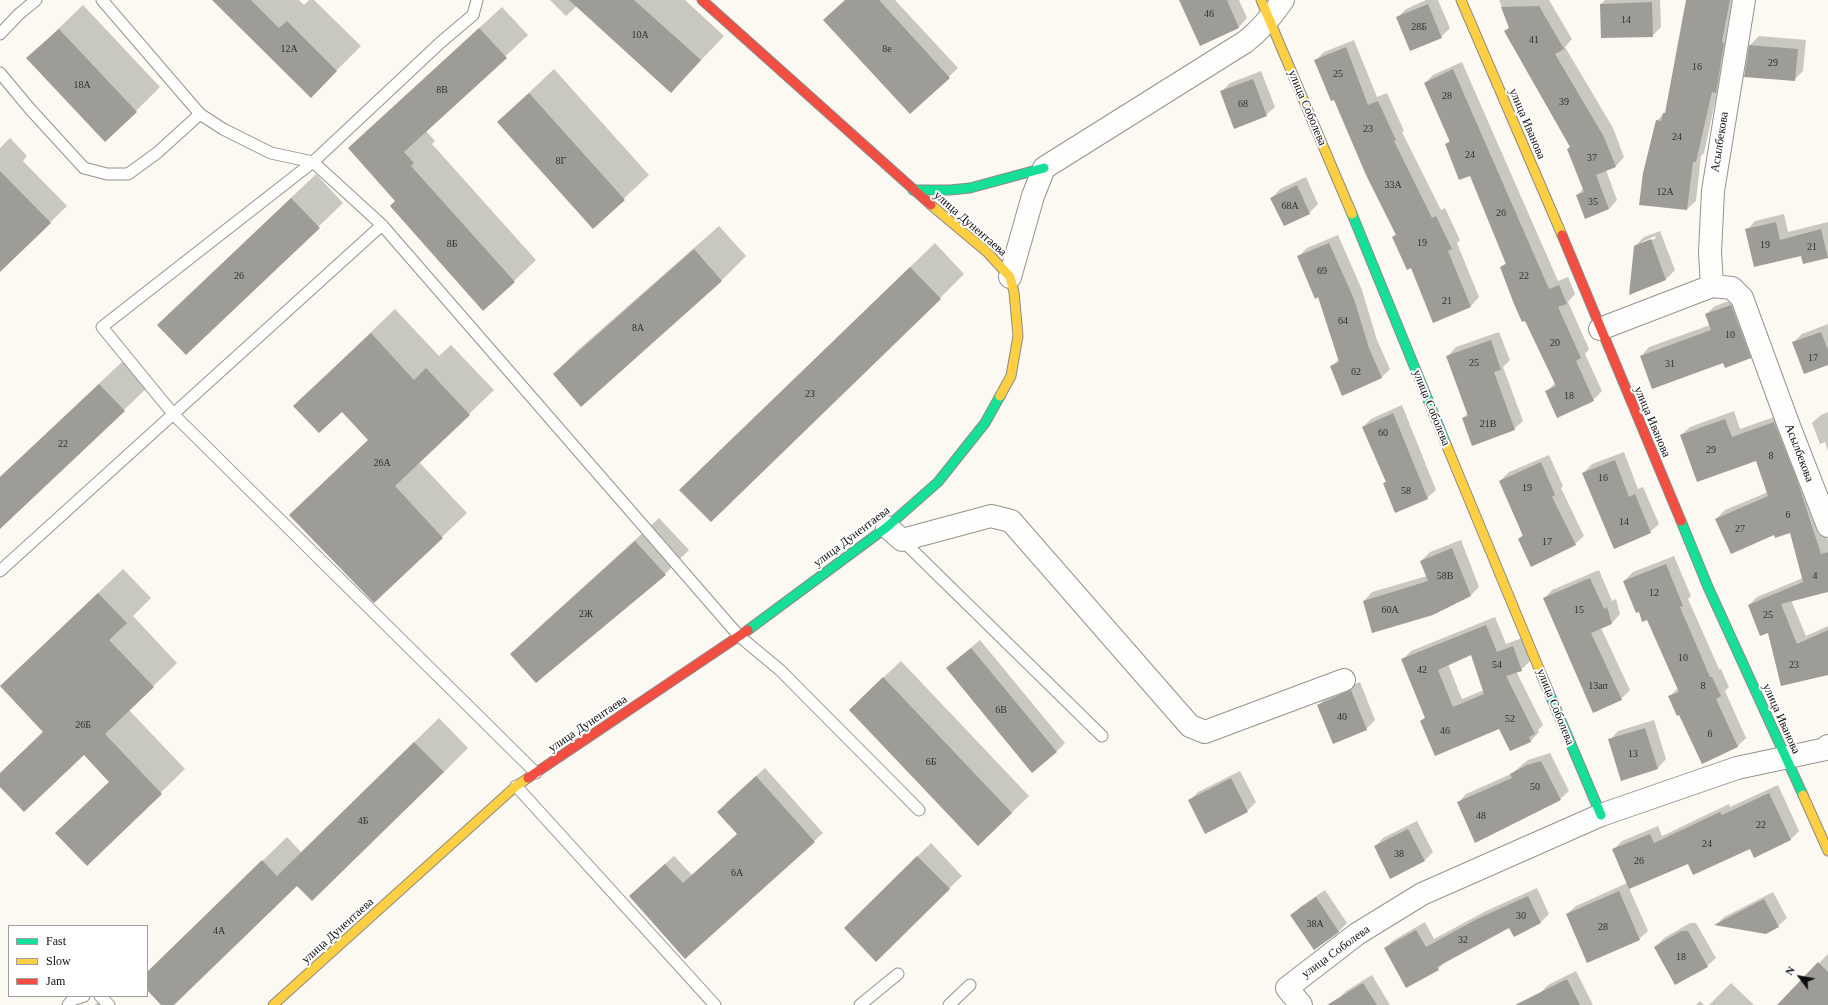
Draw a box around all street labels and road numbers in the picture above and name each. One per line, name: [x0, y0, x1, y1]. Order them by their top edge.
street label: улица Соболева: [1285, 68, 1329, 148]
street label: улица Иванова: [1506, 86, 1548, 162]
street label: Асылбекова: [1708, 111, 1732, 173]
street label: улица Дунентаева: [931, 188, 1009, 260]
street label: улица Соболева: [1409, 368, 1453, 448]
street label: улица Иванова: [1631, 384, 1673, 460]
street label: Асылбекова: [1781, 422, 1817, 484]
street label: улица Дунентаева: [811, 504, 893, 570]
street label: улица Соболева: [1533, 667, 1577, 747]
street label: улица Иванова: [1759, 682, 1803, 756]
street label: улица Дунентаева: [546, 692, 630, 756]
street label: улица Дунентаева: [299, 895, 377, 967]
street label: улица Соболева: [1299, 922, 1373, 982]

